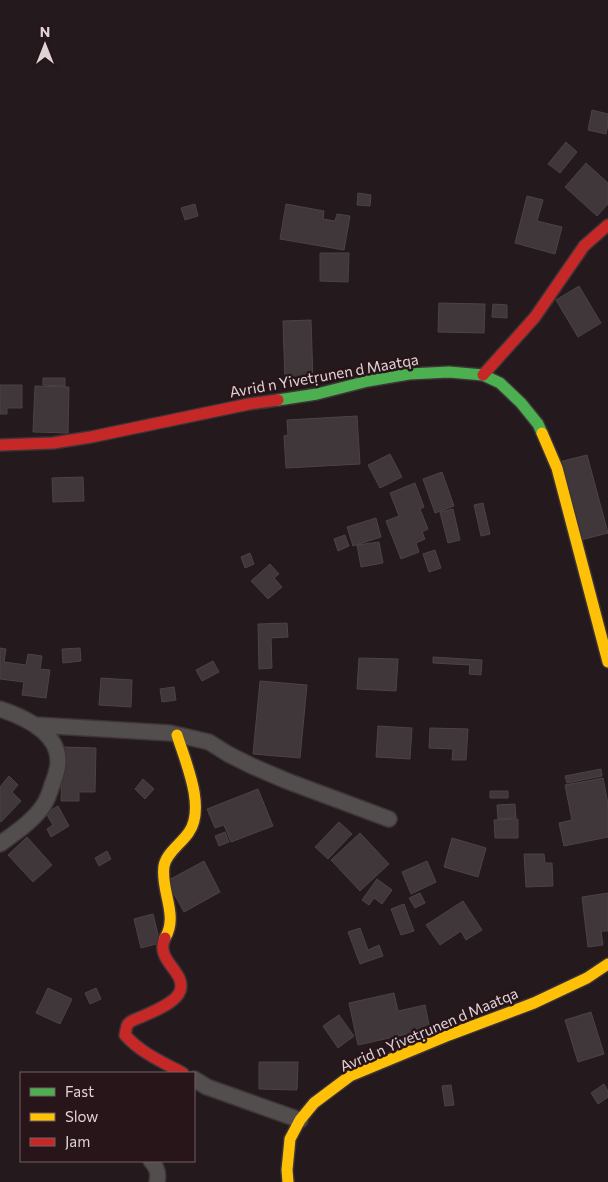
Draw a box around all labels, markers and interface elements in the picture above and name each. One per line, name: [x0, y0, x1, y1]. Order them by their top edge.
north arrow: [20, 20, 70, 70]
text: N: [40, 23, 50, 40]
street label: Avrid n Yivetṛunen d Maatqa: [228, 350, 420, 401]
street label: Avrid n Yivetṛunen d Maatqa: [337, 983, 520, 1075]
legend: [20, 1072, 195, 1162]
text: Fast: [65, 1082, 94, 1100]
text: Slow: [65, 1107, 98, 1125]
text: Jam: [65, 1132, 90, 1150]

